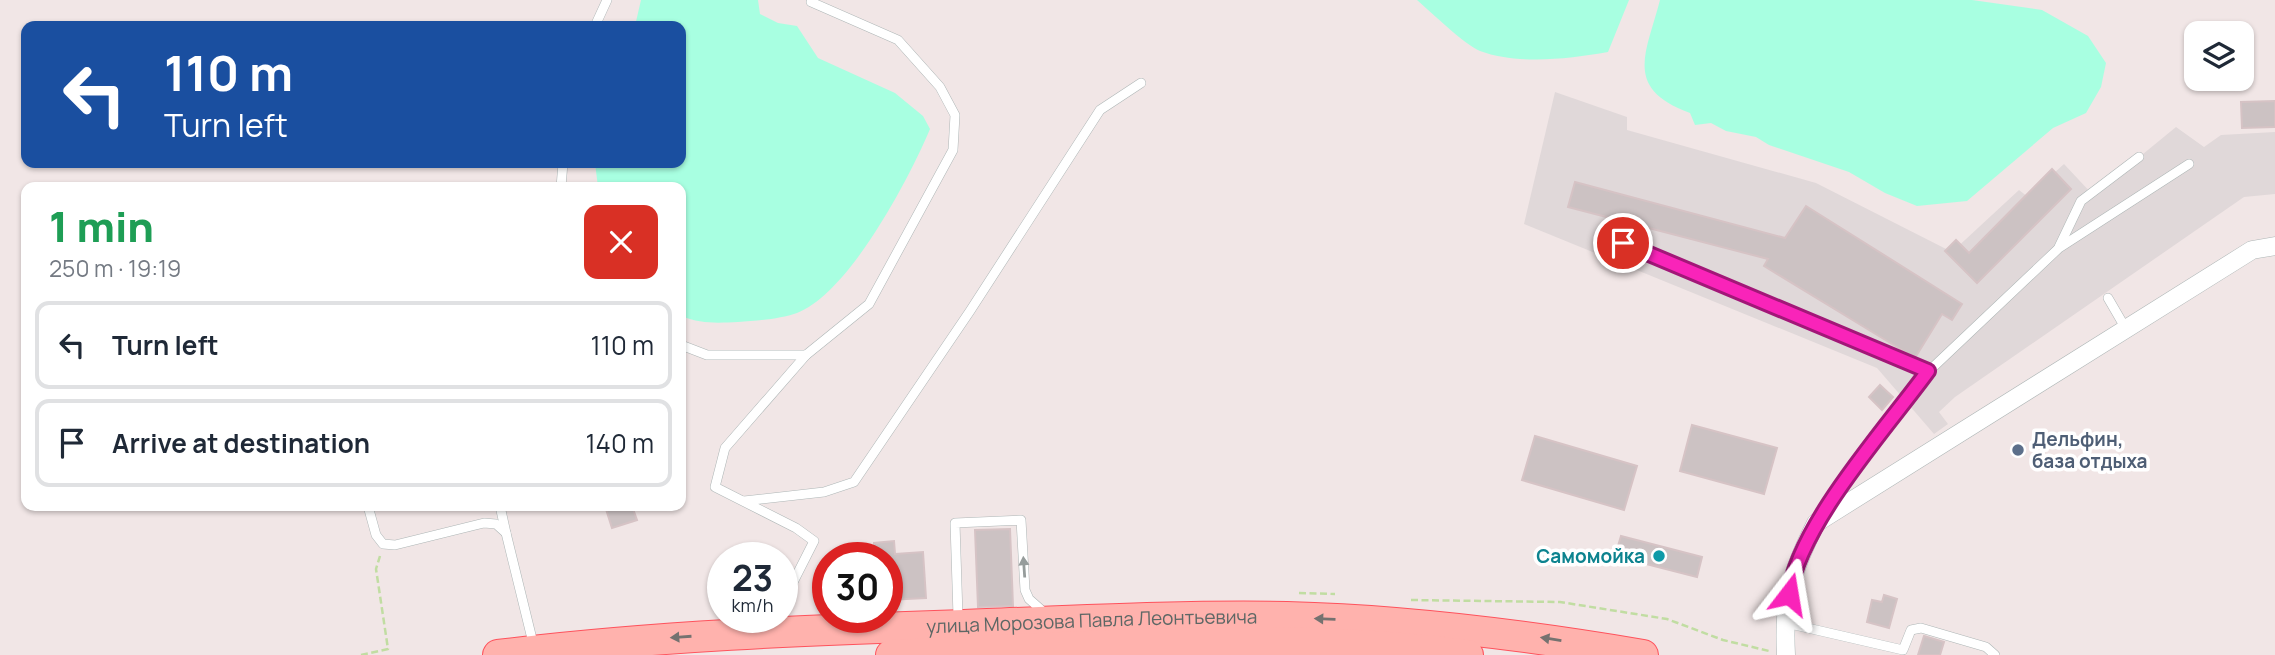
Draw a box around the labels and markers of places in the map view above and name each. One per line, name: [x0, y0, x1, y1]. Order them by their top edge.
pin: [1593, 213, 1653, 273]
place label: Дельфин, база отдыха: [2032, 426, 2148, 474]
marker: Дельфин, база отдыха: [2010, 442, 2026, 458]
place label: Самомойка: [1536, 543, 1645, 569]
marker: Самомойка: [1651, 548, 1667, 564]

